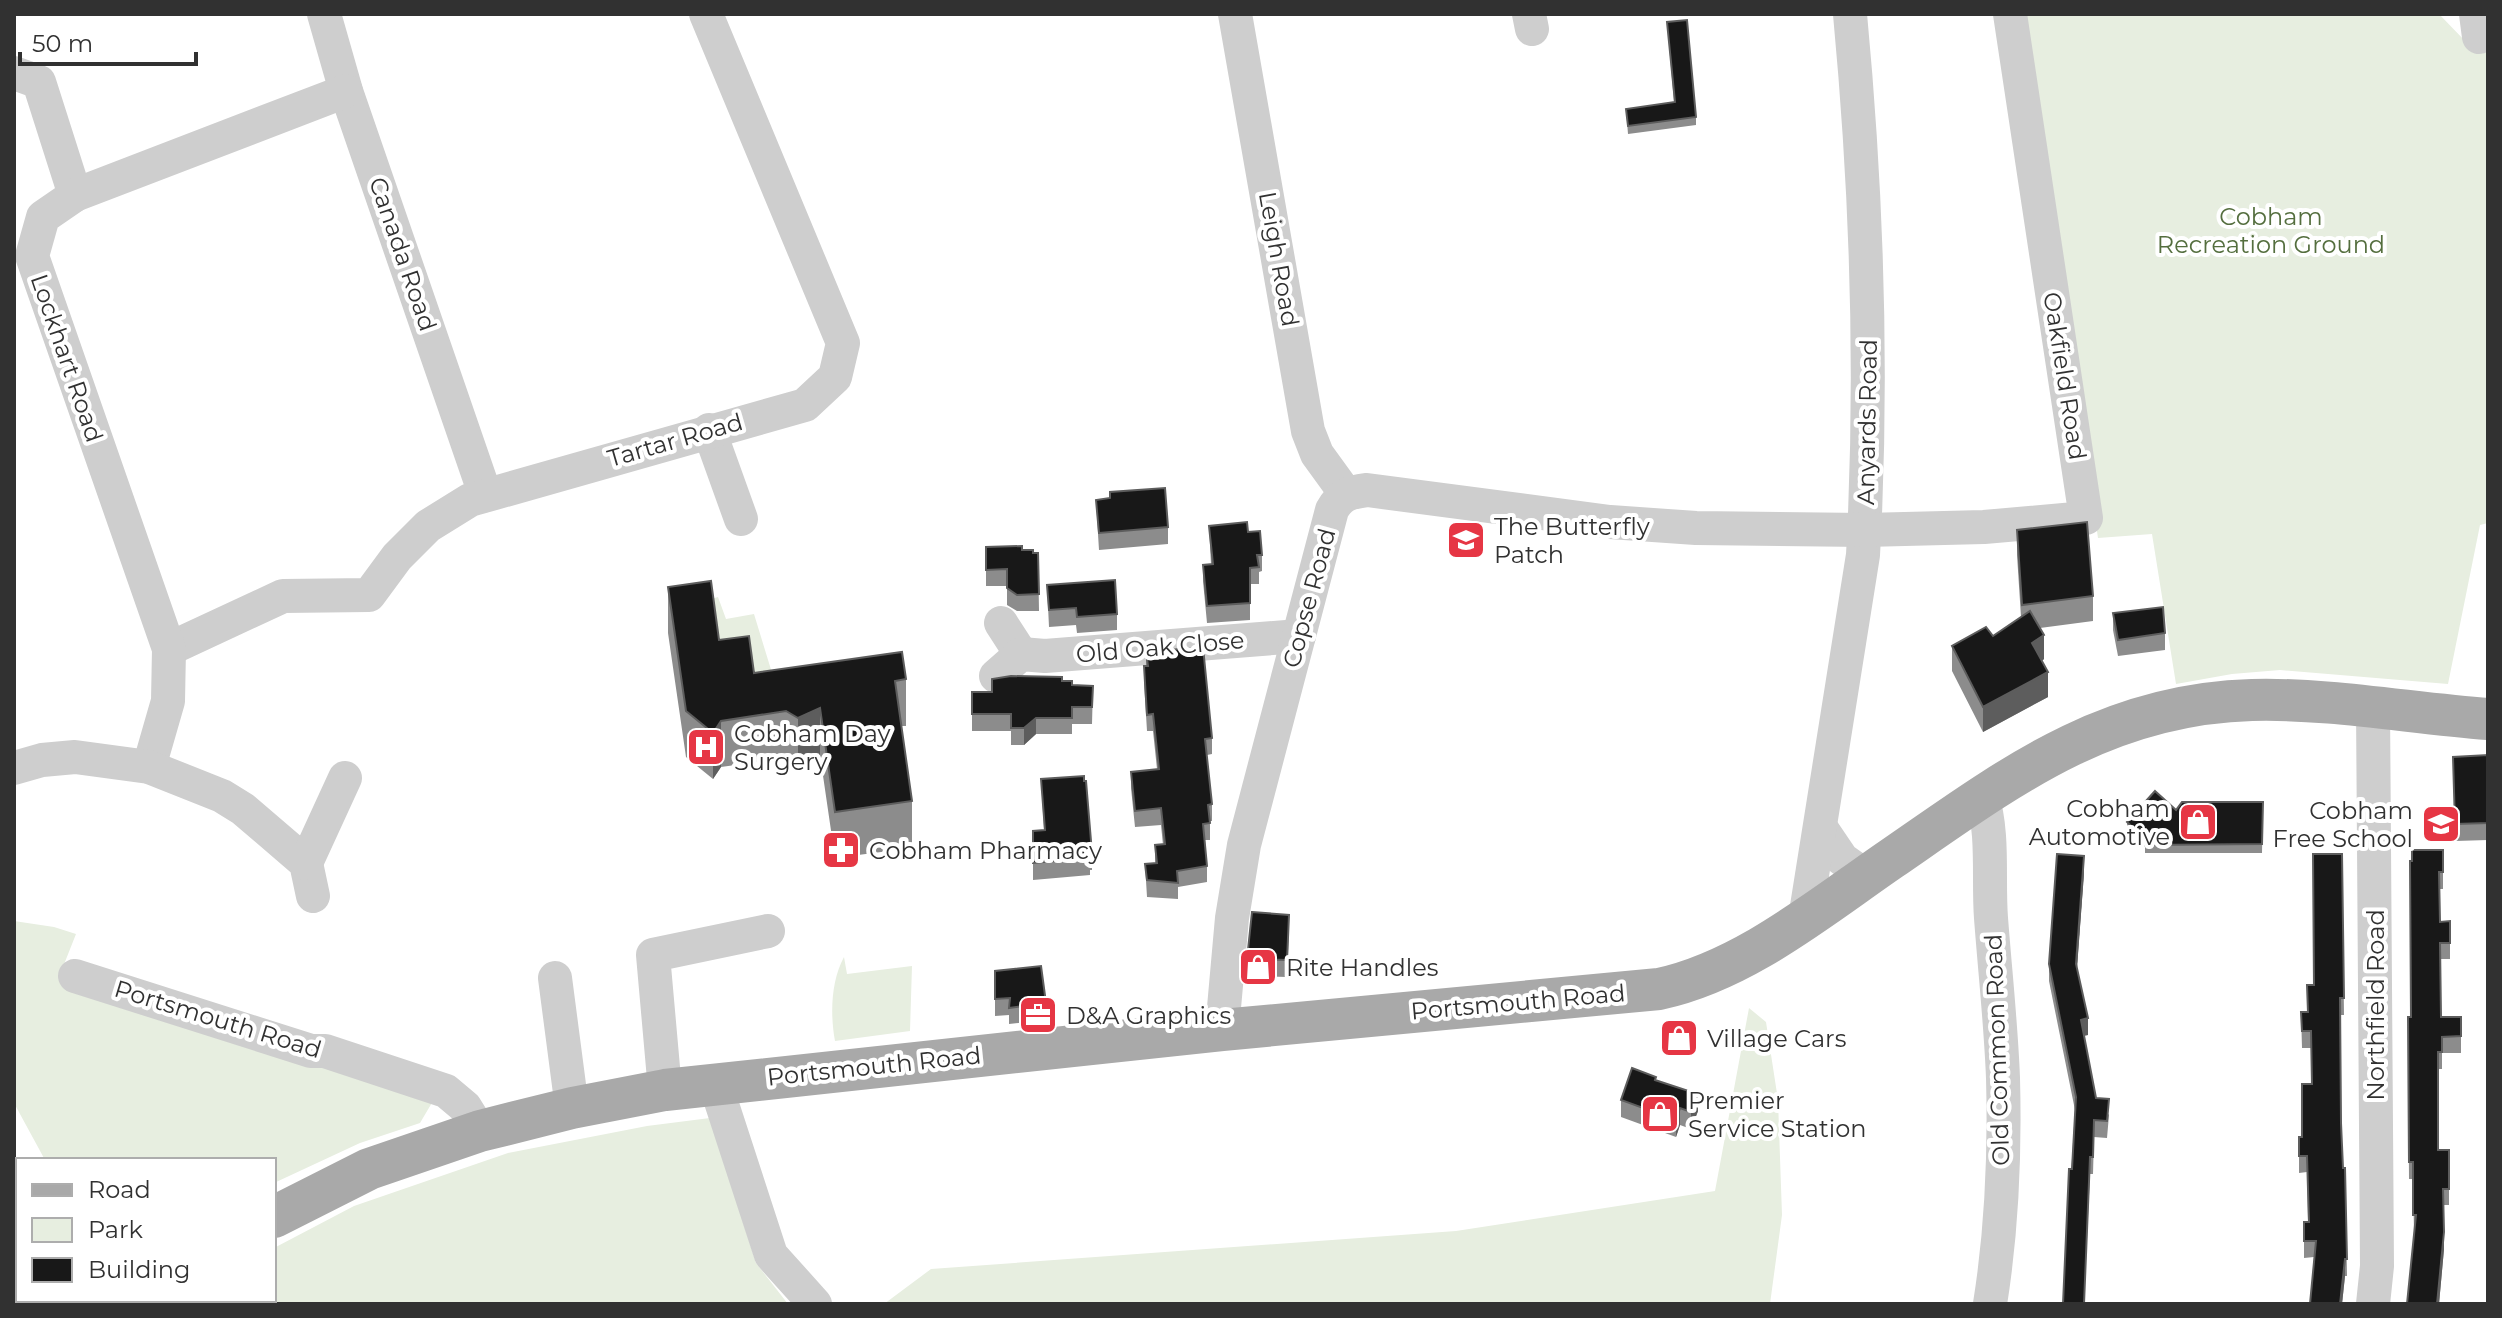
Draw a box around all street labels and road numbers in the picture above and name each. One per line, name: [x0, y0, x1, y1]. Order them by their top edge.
street label: Canada Road: [363, 173, 443, 335]
street label: Leigh Road: [1253, 189, 1305, 329]
street label: Lockhart Road: [25, 270, 109, 446]
street label: Oakfield Road: [2037, 290, 2093, 462]
street label: Anyards Road: [1851, 339, 1883, 505]
street label: Tartar Road: [604, 407, 746, 473]
street label: Copse Road: [1276, 525, 1342, 671]
street label: Old Oak Close: [1075, 625, 1245, 669]
street label: Northfield Road: [2361, 909, 2390, 1101]
street label: Old Common Road: [1978, 934, 2016, 1166]
street label: Portsmouth Road: [111, 974, 325, 1064]
street label: Portsmouth Road: [1410, 978, 1626, 1026]
street label: Portsmouth Road: [766, 1040, 982, 1092]

